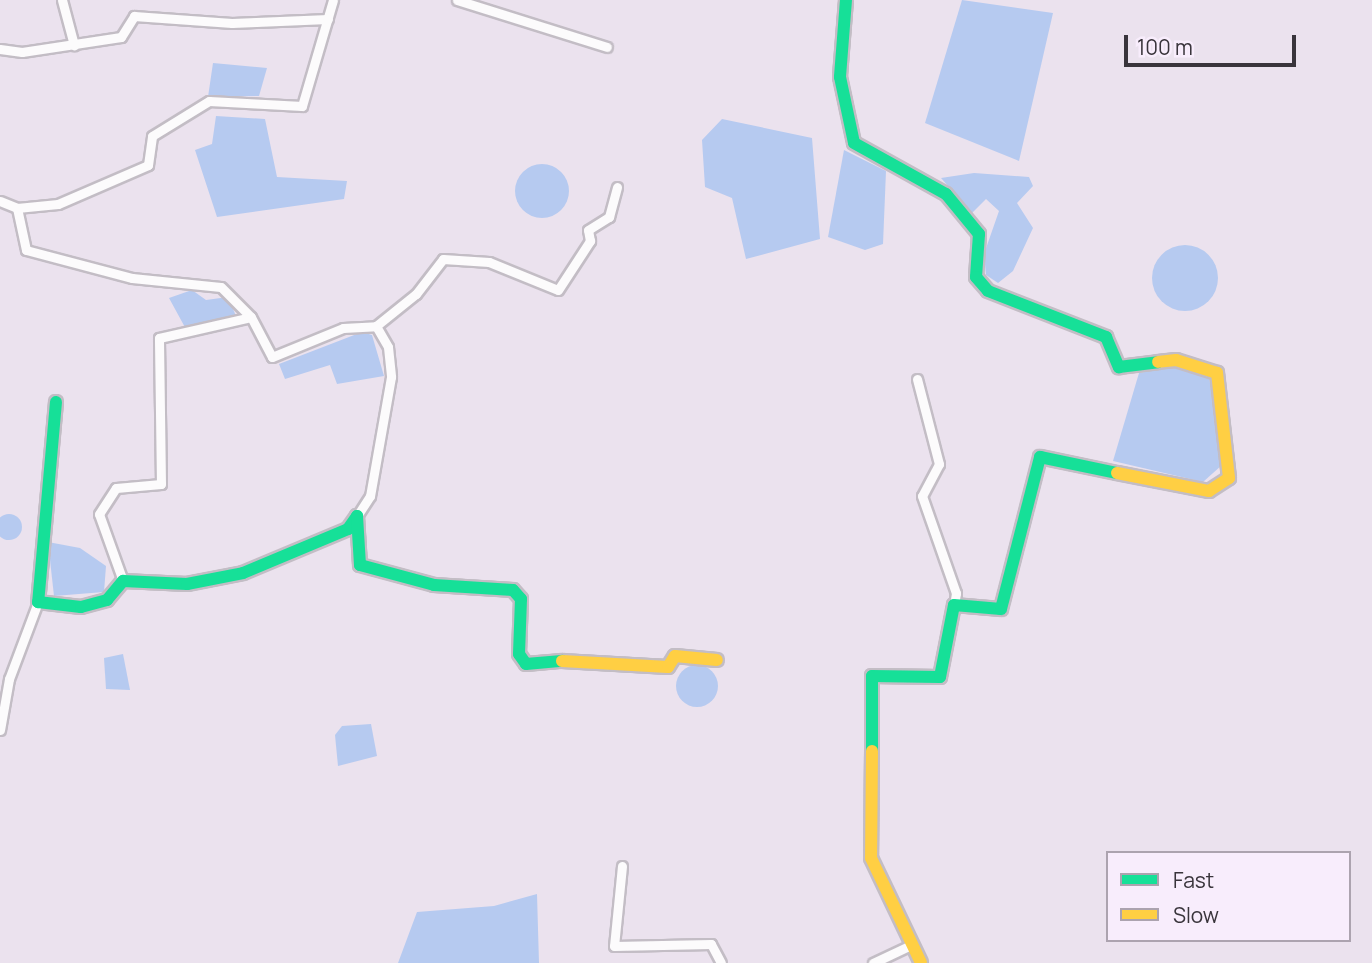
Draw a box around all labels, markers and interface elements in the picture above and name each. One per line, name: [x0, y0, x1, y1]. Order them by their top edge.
scale bar: [1127, 21, 1298, 65]
text: 100 m: [1137, 33, 1193, 61]
legend: [1106, 851, 1351, 942]
text: Fast: [1173, 866, 1214, 894]
text: Slow: [1173, 901, 1219, 929]

